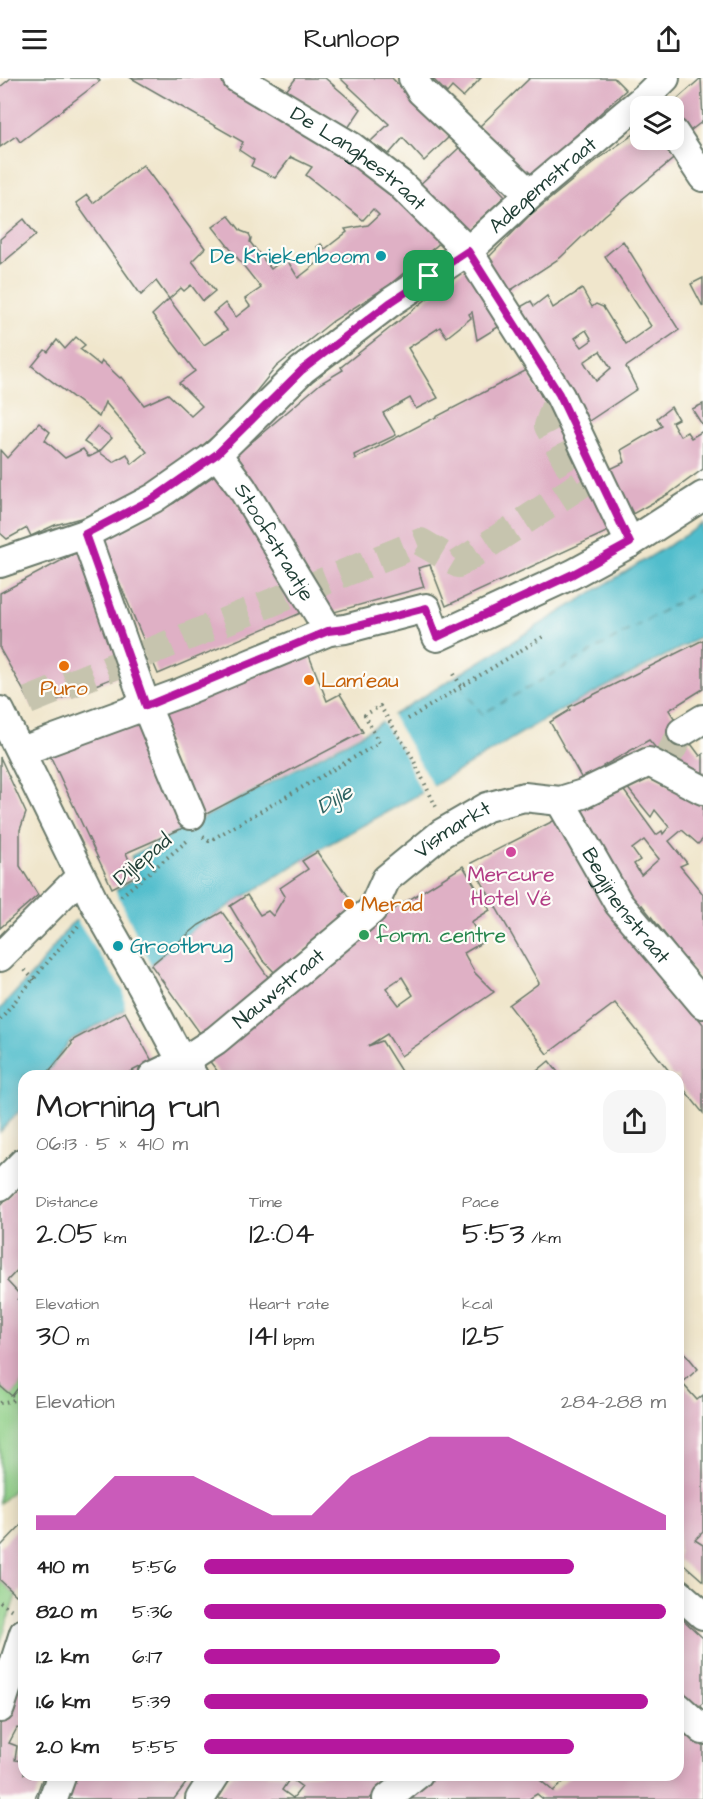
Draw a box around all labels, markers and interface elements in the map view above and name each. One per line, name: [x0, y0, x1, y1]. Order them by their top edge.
text: Runloop: [303, 20, 400, 58]
icon: menu: [18, 23, 51, 56]
icon: share: [652, 23, 685, 56]
map controls: [630, 96, 684, 150]
button: layers: [630, 96, 684, 150]
street label: De Langhestraat: [285, 99, 433, 218]
street label: Adegemstraat: [482, 130, 603, 240]
place label: De Kriekenboom: [210, 242, 370, 271]
marker: De Kriekenboom: [374, 249, 388, 263]
pin: [403, 250, 454, 301]
icon: arrive: [412, 259, 445, 292]
street label: Stoofstraatje: [227, 477, 321, 607]
marker: Puro: [57, 659, 71, 673]
place label: Lam'eau: [321, 666, 399, 695]
marker: Lam'eau: [302, 673, 316, 687]
place label: Puro: [40, 674, 88, 703]
water label: Dijle: [311, 776, 359, 822]
street label: Vismarkt: [408, 794, 497, 865]
street label: Dijlepad: [107, 826, 179, 893]
street label: Begijnenstraat: [575, 842, 677, 971]
marker: Mercure Hotel Vé: [504, 845, 518, 859]
place label: Mercure Hotel Vé: [467, 860, 555, 913]
place label: Merad: [361, 890, 423, 919]
marker: Merad: [342, 897, 356, 911]
place label: form. centre: [376, 921, 506, 950]
marker: form. centre: [357, 928, 371, 942]
place label: Grootbrug: [130, 932, 233, 963]
marker: Grootbrug: [111, 939, 125, 953]
street label: Nauwstraat: [226, 941, 331, 1035]
text: Morning run: [36, 1084, 220, 1130]
button: share: [603, 1090, 666, 1153]
text: 06:13 · 5 × 410 m: [36, 1130, 188, 1158]
text: Distance: [36, 1191, 98, 1213]
text: Time: [249, 1191, 283, 1213]
text: Pace: [462, 1191, 499, 1213]
text: 2.05: [36, 1213, 98, 1255]
text: 12:04: [249, 1213, 314, 1255]
text: 5:53: [462, 1213, 525, 1255]
text: km: [98, 1227, 126, 1249]
text: /km: [525, 1227, 561, 1249]
text: Elevation: [36, 1293, 99, 1315]
text: Heart rate: [249, 1293, 329, 1315]
text: kcal: [462, 1293, 493, 1315]
text: 30: [36, 1315, 70, 1357]
text: 141: [249, 1315, 277, 1357]
text: 125: [462, 1315, 504, 1357]
text: m: [70, 1329, 89, 1351]
text: bpm: [277, 1329, 314, 1351]
text: Elevation: [36, 1388, 115, 1416]
text: 284–288 m: [561, 1388, 666, 1416]
text: 410 m: [36, 1553, 88, 1581]
text: 5:56: [132, 1553, 176, 1581]
text: 820 m: [36, 1598, 97, 1626]
text: 5:36: [132, 1598, 172, 1626]
text: 1.2 km: [36, 1643, 89, 1671]
text: 6:17: [132, 1643, 163, 1671]
text: 1.6 km: [36, 1688, 90, 1716]
text: 5:39: [132, 1688, 171, 1716]
text: 2.0 km: [36, 1733, 99, 1761]
text: 5:55: [132, 1733, 178, 1761]

